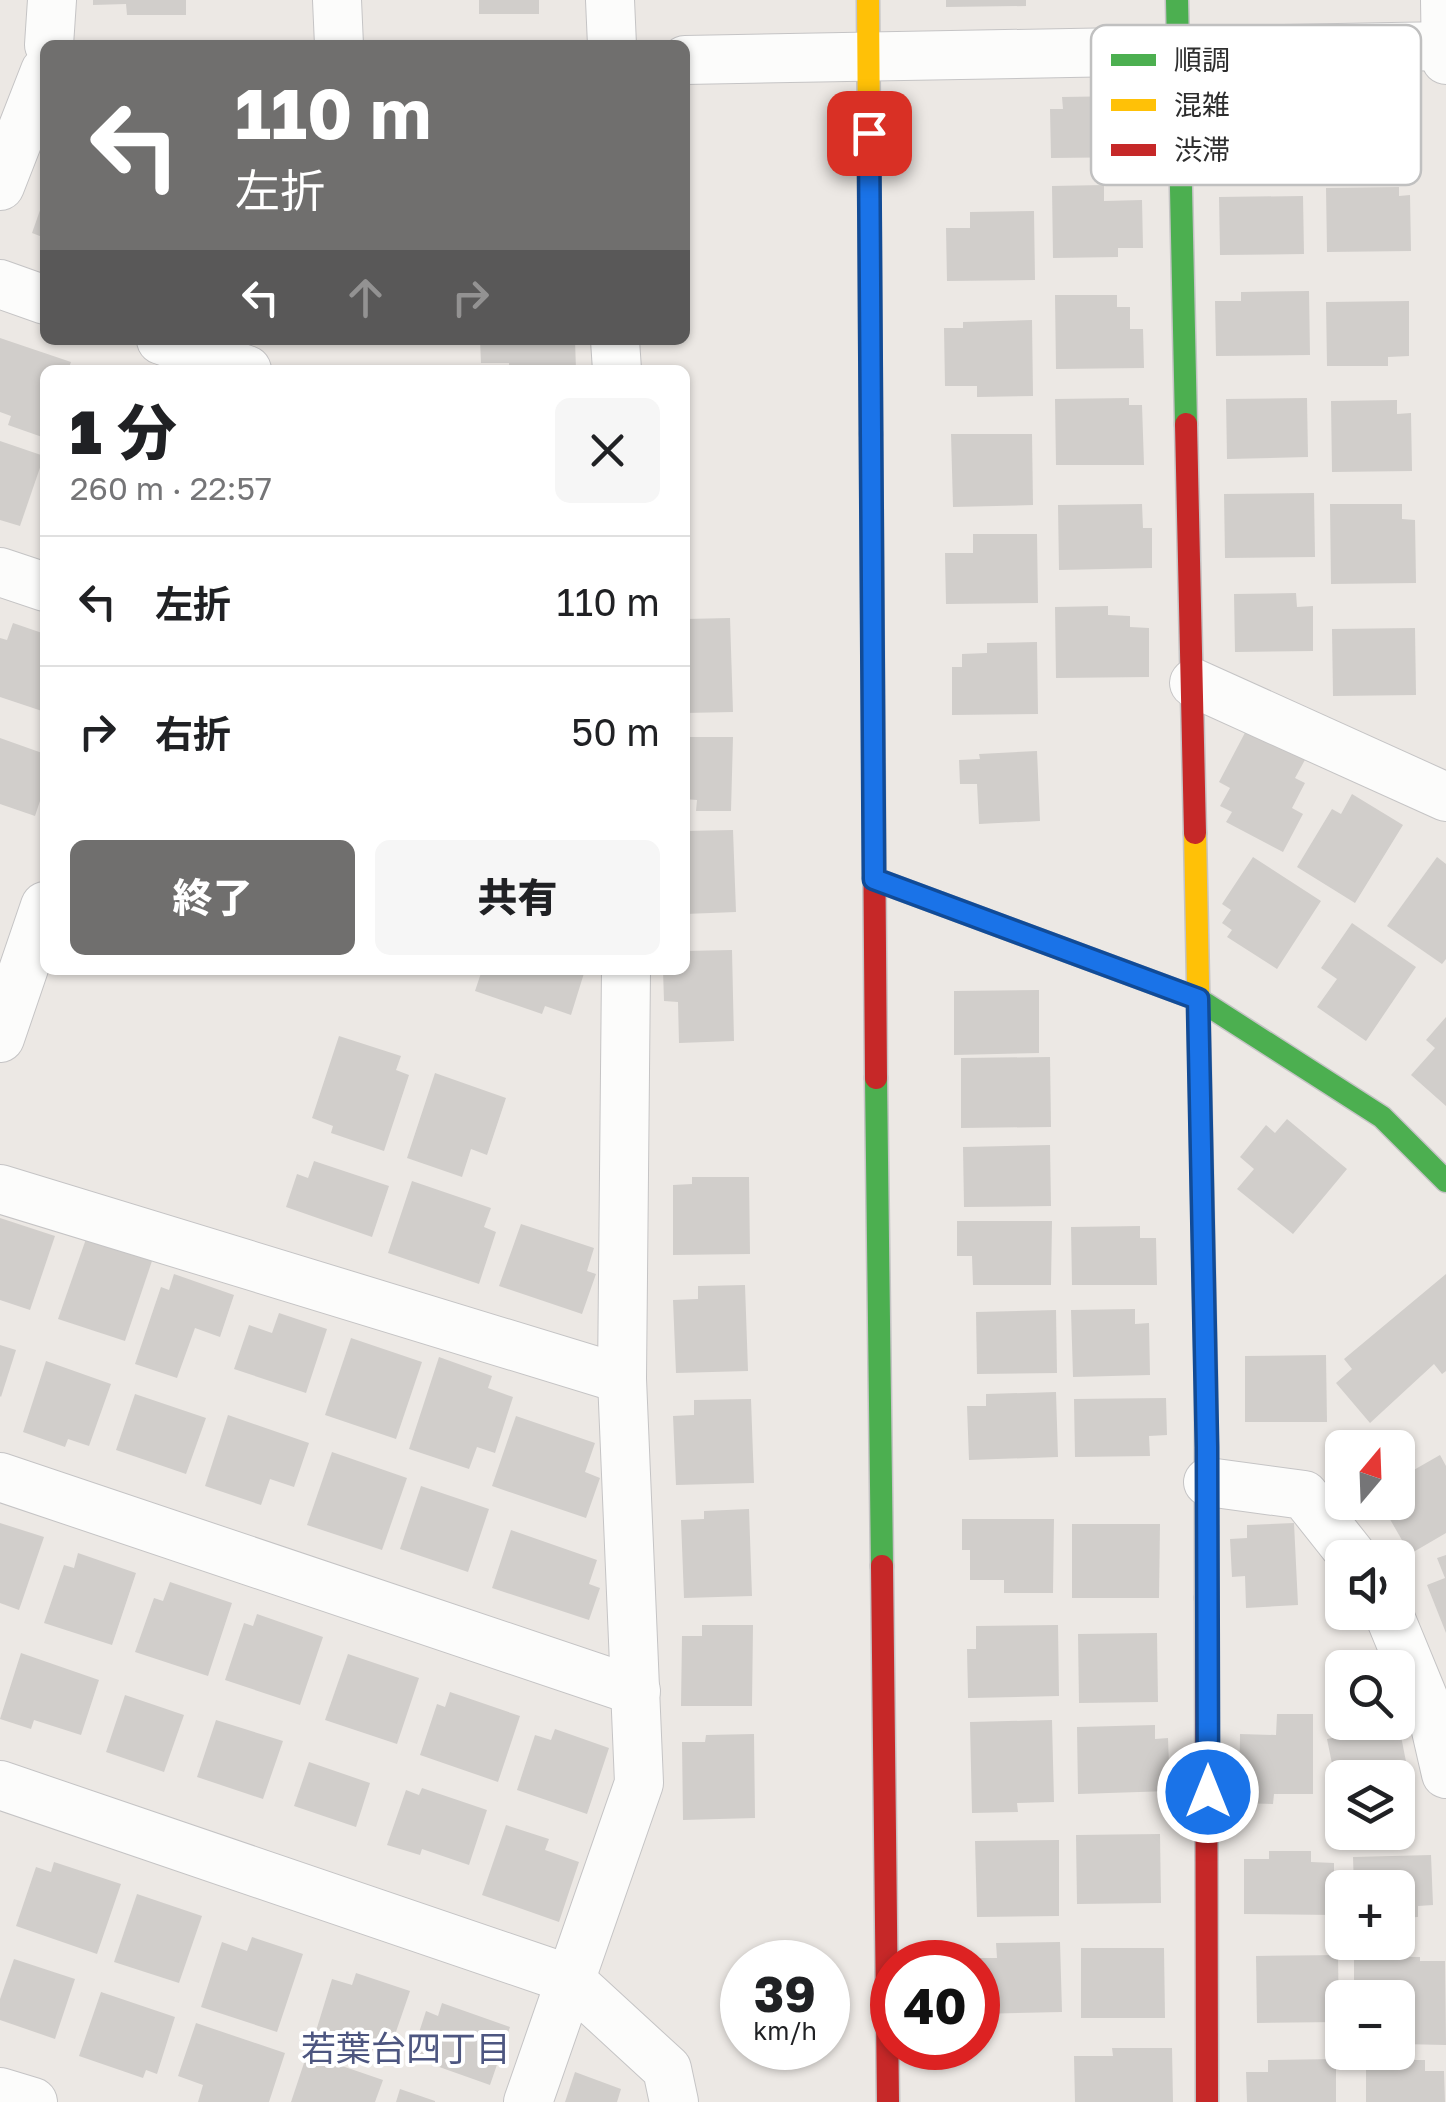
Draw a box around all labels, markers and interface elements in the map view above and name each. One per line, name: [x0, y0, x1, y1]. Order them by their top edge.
legend: [1091, 25, 1421, 185]
text: 順調: [1174, 43, 1230, 76]
text: 110 m: [235, 70, 431, 154]
icon: left: [70, 80, 200, 210]
text: 混雑: [1174, 88, 1230, 121]
pin: [827, 91, 912, 176]
icon: arrive: [842, 106, 897, 161]
text: 渋滞: [1174, 133, 1230, 166]
text: 左折: [235, 163, 325, 217]
icon: left: [233, 270, 288, 325]
icon: ahead: [338, 270, 393, 325]
icon: right: [443, 270, 498, 325]
text: 1 分: [70, 395, 177, 467]
button: close: [555, 398, 660, 503]
text: 260 m · 22:57: [70, 469, 272, 507]
icon: left: [70, 574, 125, 629]
text: 110 m: [556, 579, 660, 624]
text: 左折: [155, 581, 231, 626]
icon: right: [70, 704, 125, 759]
text: 50 m: [571, 709, 660, 754]
text: 右折: [155, 711, 231, 756]
button: 終了: [70, 840, 355, 955]
button: 共有: [375, 840, 660, 955]
north arrow: [1325, 1430, 1415, 1520]
map controls: [1325, 1430, 1415, 2070]
button: sound: [1325, 1540, 1415, 1630]
button: search: [1325, 1650, 1415, 1740]
position arrow: [1156, 1740, 1260, 1844]
button: layers: [1325, 1760, 1415, 1850]
button: +: [1325, 1870, 1415, 1960]
speed limit sign: 40: [870, 1940, 1000, 2070]
text: 39: [754, 1963, 816, 2023]
button: −: [1325, 1980, 1415, 2070]
text: km/h: [753, 2015, 817, 2046]
district label: 若葉台四丁目: [301, 2027, 511, 2069]

